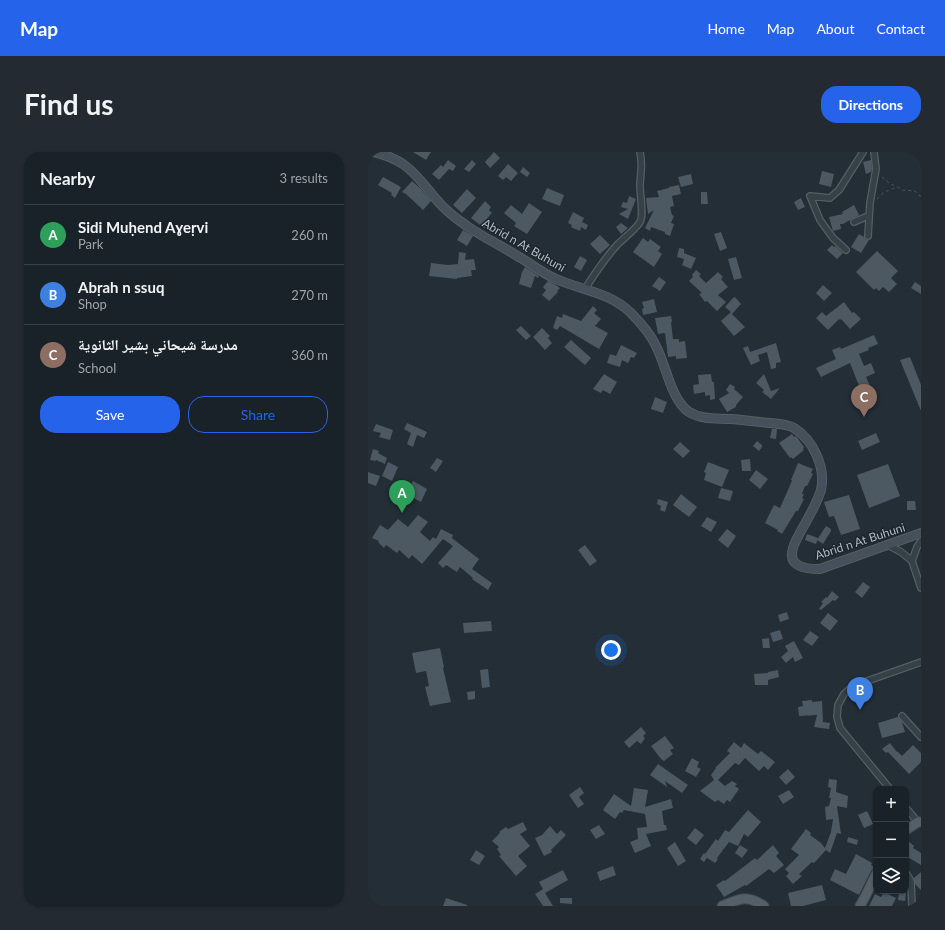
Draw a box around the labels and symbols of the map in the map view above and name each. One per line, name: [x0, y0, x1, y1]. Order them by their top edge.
street label: Abrid n At Buhuni: [480, 215, 568, 275]
pin: C: [851, 384, 877, 417]
pin: A: [389, 480, 415, 513]
street label: Abrid n At Buhuni: [813, 519, 907, 563]
your location: [601, 640, 621, 660]
pin: B: [847, 677, 873, 710]

